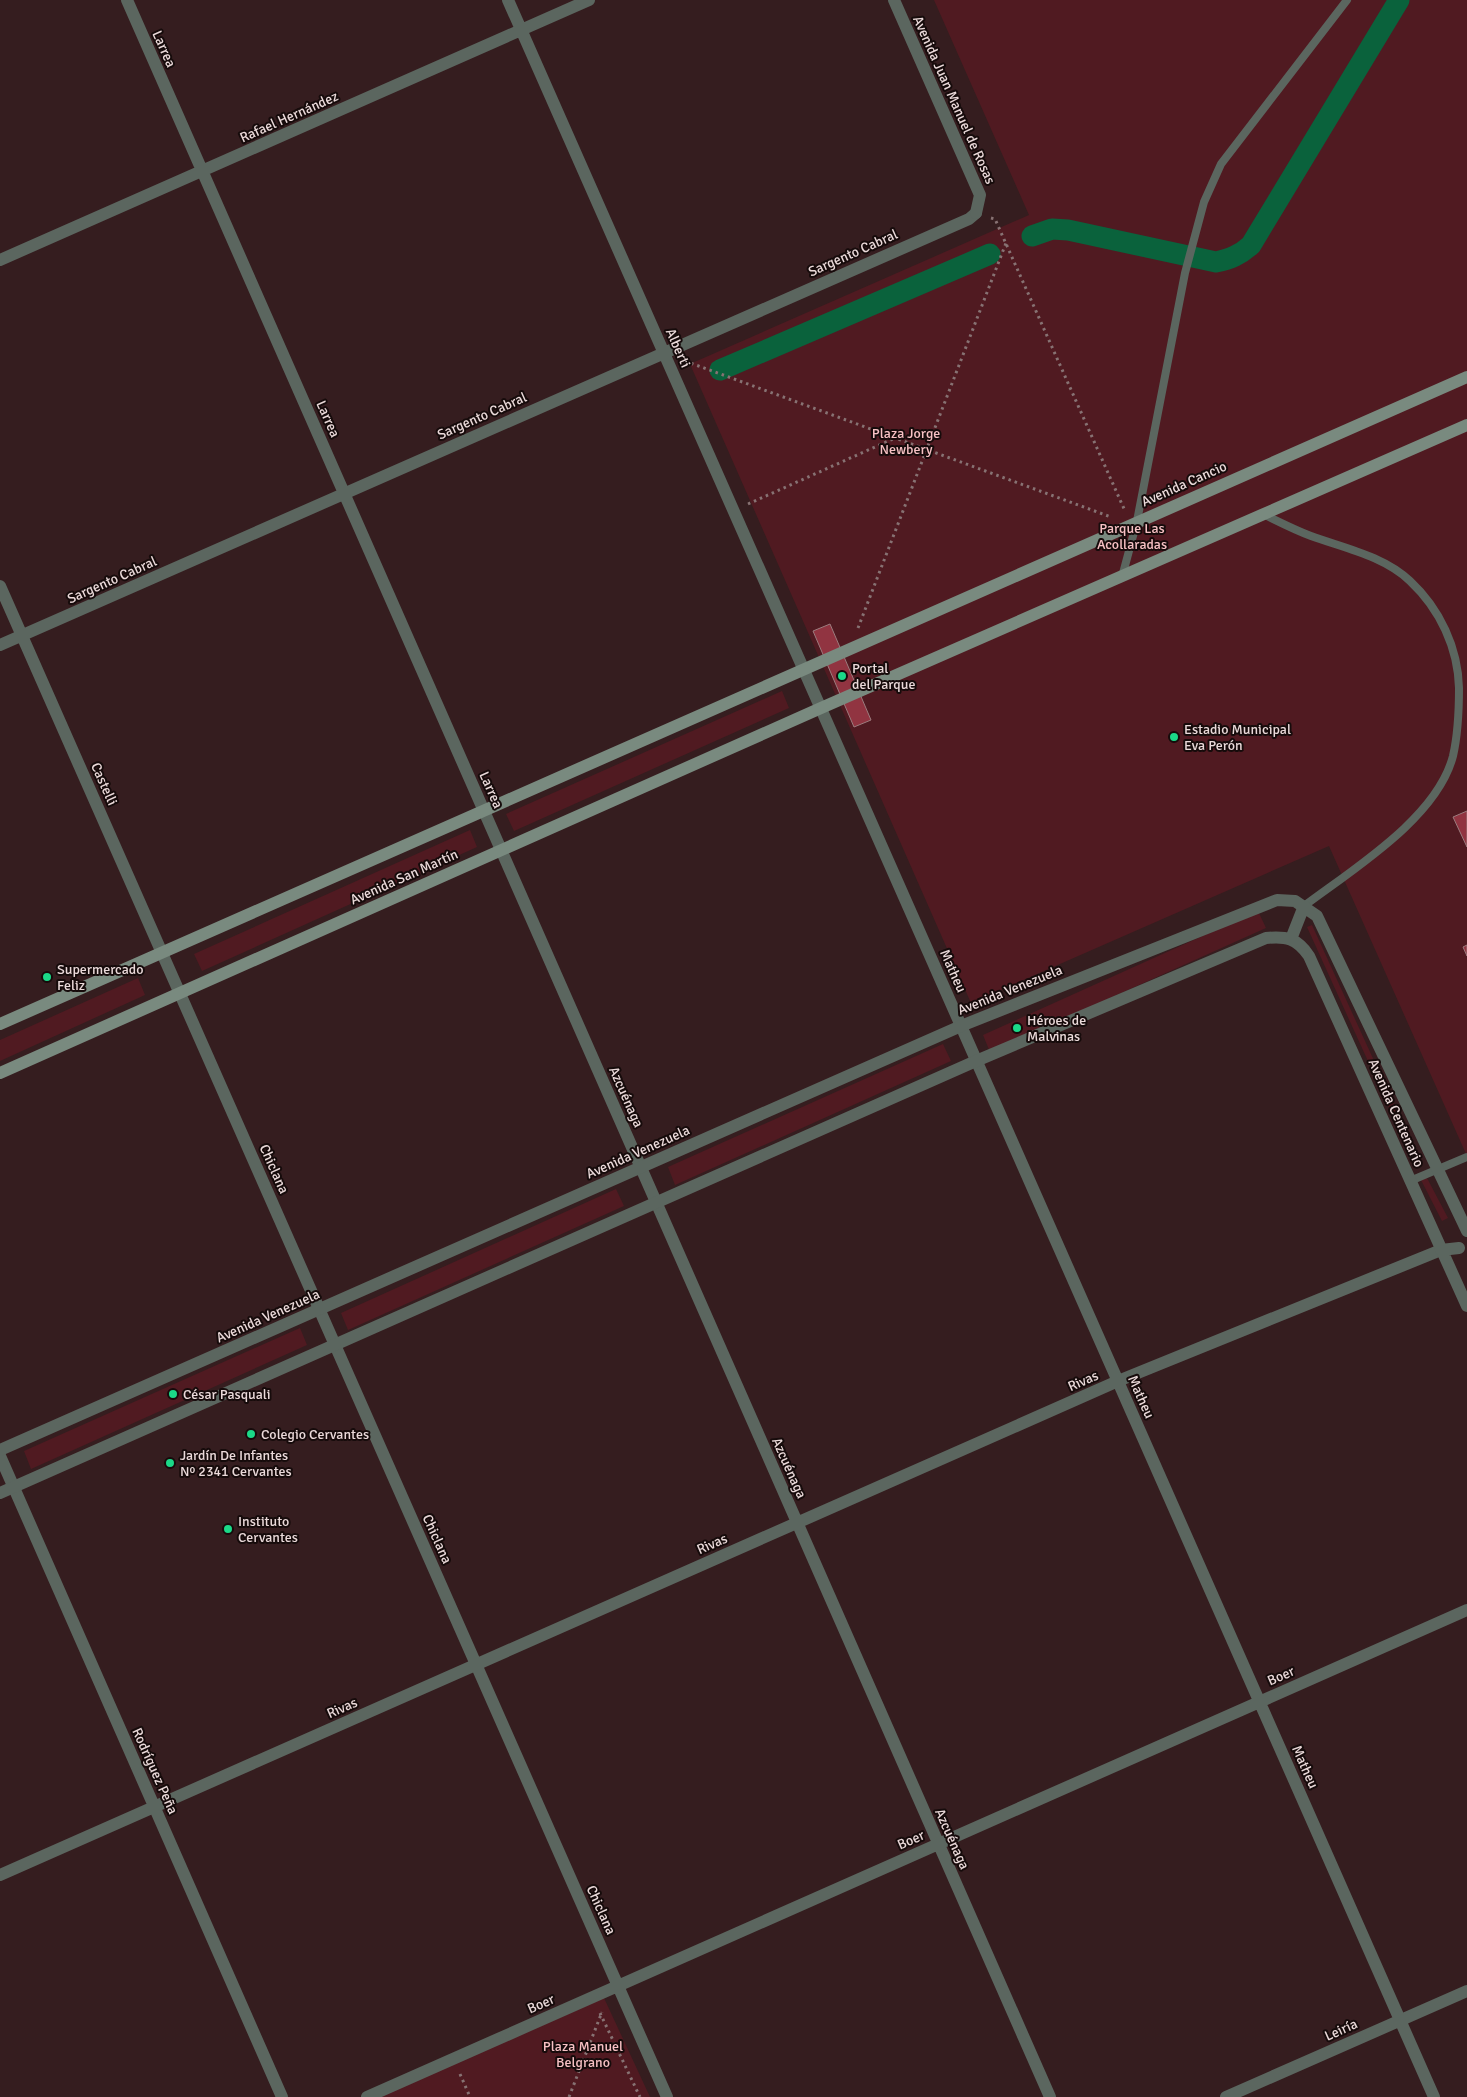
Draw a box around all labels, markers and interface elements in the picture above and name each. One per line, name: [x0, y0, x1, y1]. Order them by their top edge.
street label: Avenida Juan Manuel de Rosas: [909, 13, 999, 187]
street label: Larrea: [148, 28, 180, 70]
street label: Rafael Hernández: [237, 88, 341, 146]
street label: Sargento Cabral: [806, 226, 900, 280]
street label: Alberti: [662, 326, 694, 370]
street label: Sargento Cabral: [435, 389, 529, 443]
street label: Larrea: [312, 398, 344, 440]
park label: Plaza Jorge Newbery: [872, 425, 940, 458]
street label: Avenida Cancio: [1139, 458, 1229, 510]
park label: Parque Las Acollaradas: [1097, 520, 1167, 553]
street label: Sargento Cabral: [65, 553, 159, 607]
place label: Portal del Parque: [852, 660, 915, 693]
marker: Portal del Parque: [836, 670, 848, 682]
place label: Estadio Municipal Eva Perón: [1184, 721, 1291, 754]
marker: Estadio Municipal Eva Perón: [1168, 731, 1180, 743]
street label: Castelli: [87, 760, 121, 808]
street label: Larrea: [475, 769, 507, 811]
street label: Avenida San Martín: [347, 846, 461, 908]
street label: Matheu: [936, 947, 970, 995]
place label: Supermercado Feliz: [57, 961, 143, 994]
street label: Avenida Venezuela: [955, 961, 1065, 1019]
marker: Supermercado Feliz: [41, 971, 53, 983]
place label: Héroes de Malvinas: [1027, 1012, 1086, 1045]
marker: Héroes de Malvinas: [1011, 1022, 1023, 1034]
street label: Avenida Centenario: [1365, 1056, 1427, 1170]
street label: Azcuénaga: [605, 1064, 647, 1130]
street label: Avenida Venezuela: [584, 1122, 692, 1182]
street label: Chiclana: [256, 1142, 292, 1196]
street label: Avenida Venezuela: [214, 1286, 322, 1346]
street label: Rivas: [1065, 1367, 1101, 1395]
street label: Matheu: [1124, 1373, 1158, 1421]
place label: César Pasquali: [183, 1386, 271, 1403]
marker: César Pasquali: [167, 1388, 179, 1400]
place label: Colegio Cervantes: [261, 1426, 369, 1443]
marker: Colegio Cervantes: [245, 1428, 257, 1440]
street label: Azcuénaga: [768, 1435, 810, 1501]
place label: Jardín De Infantes Nº 2341 Cervantes: [180, 1447, 292, 1480]
marker: Jardín De Infantes Nº 2341 Cervantes: [164, 1457, 176, 1469]
street label: Chiclana: [419, 1512, 455, 1566]
place label: Instituto Cervantes: [238, 1513, 298, 1546]
marker: Instituto Cervantes: [222, 1523, 234, 1535]
street label: Rivas: [694, 1530, 730, 1558]
street label: Boer: [1265, 1662, 1298, 1689]
street label: Rivas: [324, 1694, 360, 1722]
street label: Rodríguez Peña: [128, 1725, 182, 1817]
street label: Matheu: [1288, 1743, 1322, 1791]
street label: Azcuénaga: [931, 1806, 973, 1872]
street label: Boer: [895, 1826, 928, 1853]
street label: Chiclana: [583, 1883, 619, 1937]
street label: Boer: [525, 1990, 558, 2017]
street label: Leiría: [1322, 2015, 1360, 2045]
park label: Plaza Manuel Belgrano: [543, 2038, 623, 2071]

